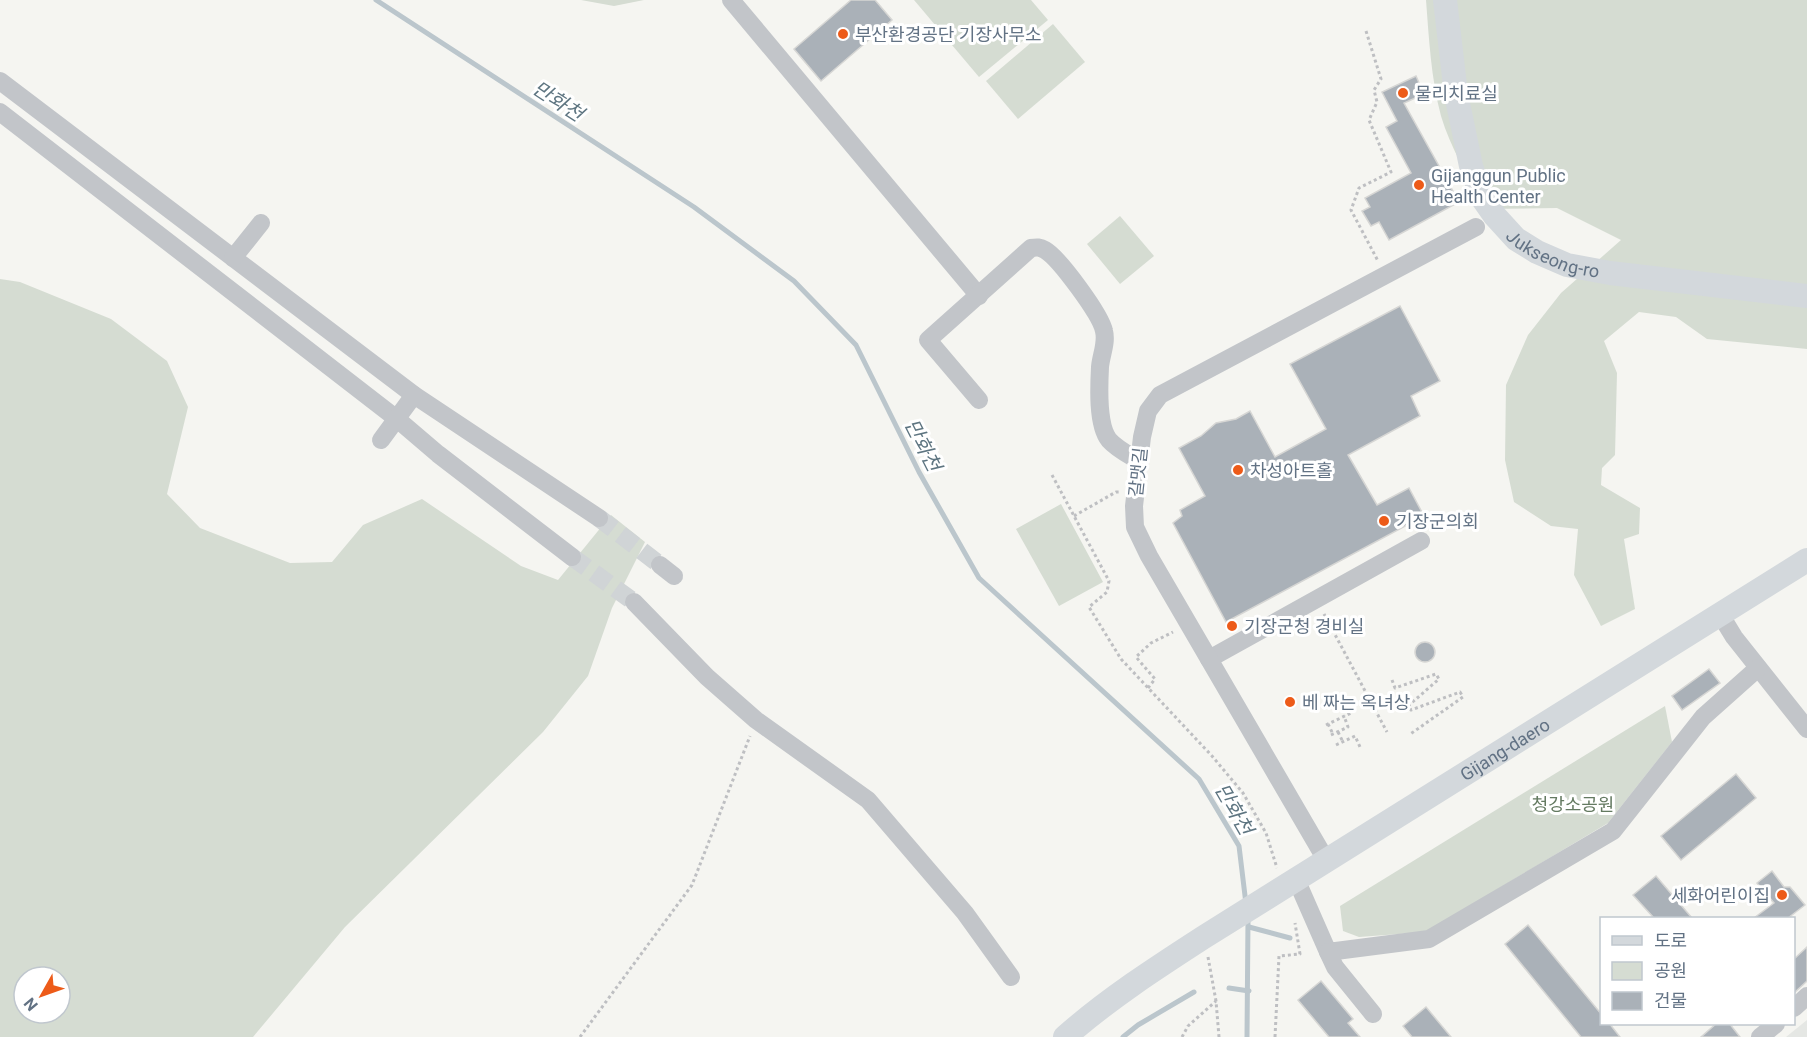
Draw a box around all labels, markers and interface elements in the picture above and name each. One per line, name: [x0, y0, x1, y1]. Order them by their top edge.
place label: 부산환경공단 기장사무소: [855, 24, 1042, 45]
marker: 부산환경공단 기장사무소: [836, 27, 850, 41]
water label: 만화천: [528, 76, 590, 128]
place label: 물리치료실: [1415, 83, 1498, 104]
marker: 물리치료실: [1396, 86, 1410, 100]
place label: Gijanggun Public Health Center: [1431, 165, 1566, 207]
marker: Gijanggun Public Health Center: [1412, 178, 1426, 192]
street label: Jukseong-ro: [1502, 225, 1601, 281]
water label: 만화천: [900, 415, 947, 477]
street label: 갈맷길: [1125, 446, 1151, 498]
place label: 차성아트홀: [1250, 460, 1333, 481]
marker: 차성아트홀: [1231, 463, 1245, 477]
place label: 기장군의회: [1396, 511, 1479, 532]
marker: 기장군의회: [1377, 514, 1391, 528]
place label: 기장군청 경비실: [1244, 616, 1364, 637]
marker: 기장군청 경비실: [1225, 619, 1239, 633]
place label: 베 짜는 옥녀상: [1302, 692, 1410, 713]
marker: 베 짜는 옥녀상: [1283, 695, 1297, 709]
street label: Gijang-daero: [1456, 713, 1553, 785]
water label: 만화천: [1210, 779, 1259, 841]
park label: 청강소공원: [1532, 794, 1614, 815]
place label: 세화어린이집: [1671, 885, 1770, 906]
marker: 세화어린이집: [1775, 888, 1789, 902]
legend: [1600, 917, 1795, 1025]
text: 도로: [1654, 930, 1687, 951]
text: 공원: [1654, 960, 1687, 981]
north arrow: [12, 965, 72, 1025]
text: 건물: [1654, 990, 1687, 1011]
text: N: [20, 994, 42, 1015]

